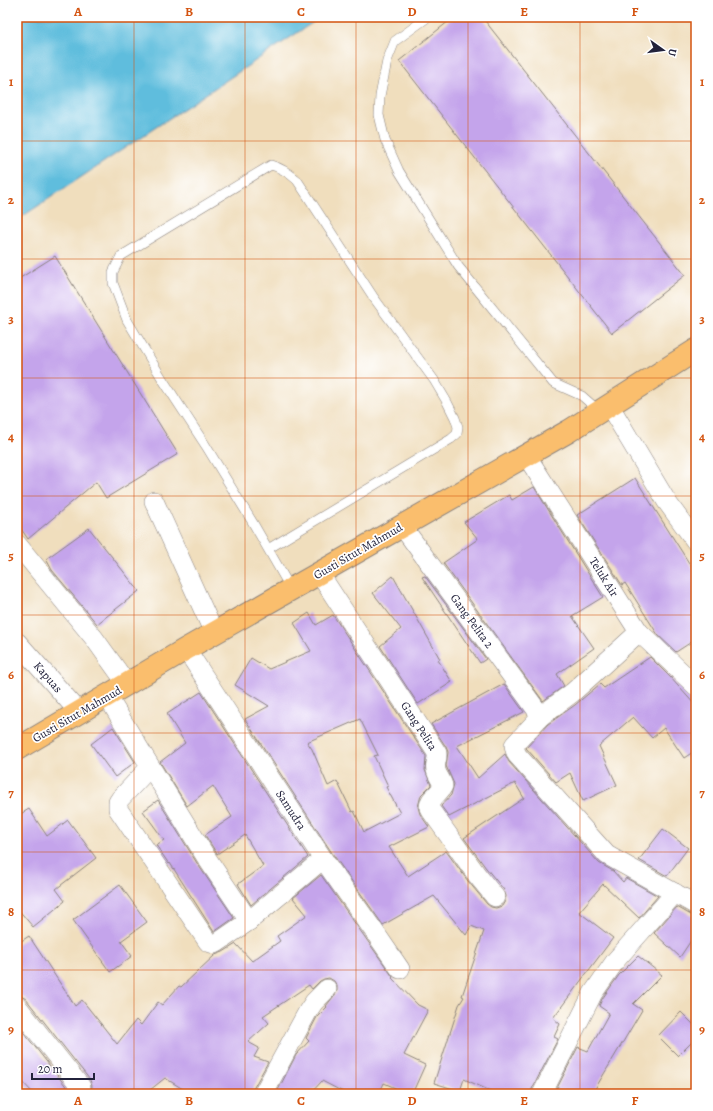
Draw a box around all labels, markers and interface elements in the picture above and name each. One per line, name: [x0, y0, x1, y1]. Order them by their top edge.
text: A: [73, 3, 83, 20]
text: B: [185, 3, 193, 20]
text: C: [297, 3, 305, 20]
text: D: [407, 3, 417, 20]
text: E: [520, 3, 528, 20]
text: F: [632, 3, 639, 20]
north arrow: [643, 30, 683, 70]
text: U: [664, 47, 680, 58]
text: 1: [9, 73, 14, 90]
text: 1: [700, 73, 705, 90]
text: 2: [8, 191, 15, 208]
text: 2: [699, 191, 706, 208]
text: 3: [8, 310, 14, 327]
text: 3: [699, 310, 705, 327]
text: 4: [8, 428, 14, 445]
text: 4: [699, 428, 705, 445]
street label: Gusti Situt Mahmud: [311, 519, 406, 583]
text: 5: [8, 547, 14, 564]
text: 5: [699, 547, 705, 564]
street label: Teluk Air: [586, 554, 623, 600]
street label: Gang Pelita 2: [447, 590, 497, 652]
street label: Kapuas: [30, 658, 66, 696]
text: 6: [8, 666, 14, 683]
text: 6: [699, 666, 705, 683]
street label: Gusti Situt Mahmud: [30, 682, 125, 746]
street label: Gang Pelita: [397, 698, 441, 754]
text: 7: [8, 784, 14, 801]
text: 7: [699, 784, 705, 801]
street label: Samudra: [272, 787, 310, 833]
text: 8: [8, 903, 14, 920]
text: 8: [699, 903, 705, 920]
text: 9: [8, 1021, 14, 1038]
text: 9: [699, 1021, 705, 1038]
scale bar: [32, 1055, 94, 1081]
text: 20 m: [38, 1061, 62, 1077]
text: A: [73, 1092, 83, 1109]
text: B: [185, 1092, 193, 1109]
text: C: [297, 1092, 305, 1109]
text: D: [407, 1092, 417, 1109]
text: E: [520, 1092, 528, 1109]
text: F: [632, 1092, 639, 1109]

